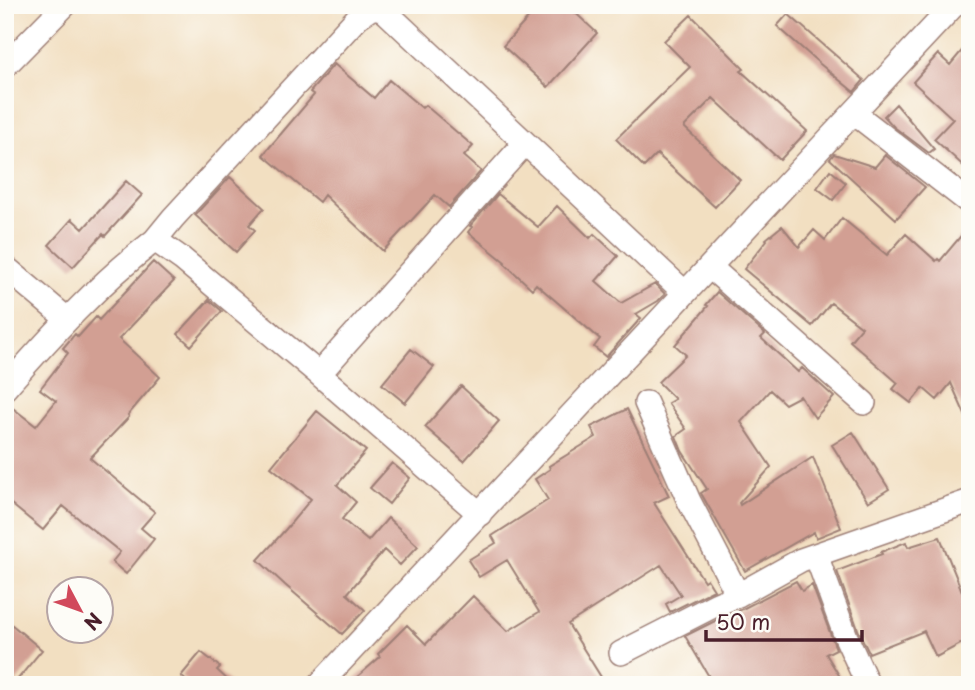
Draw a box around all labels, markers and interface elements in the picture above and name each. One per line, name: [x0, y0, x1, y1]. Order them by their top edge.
north arrow: [46, 574, 116, 644]
scale bar: [706, 599, 861, 643]
text: 50 m: [716, 605, 770, 637]
text: N: [78, 607, 109, 637]

